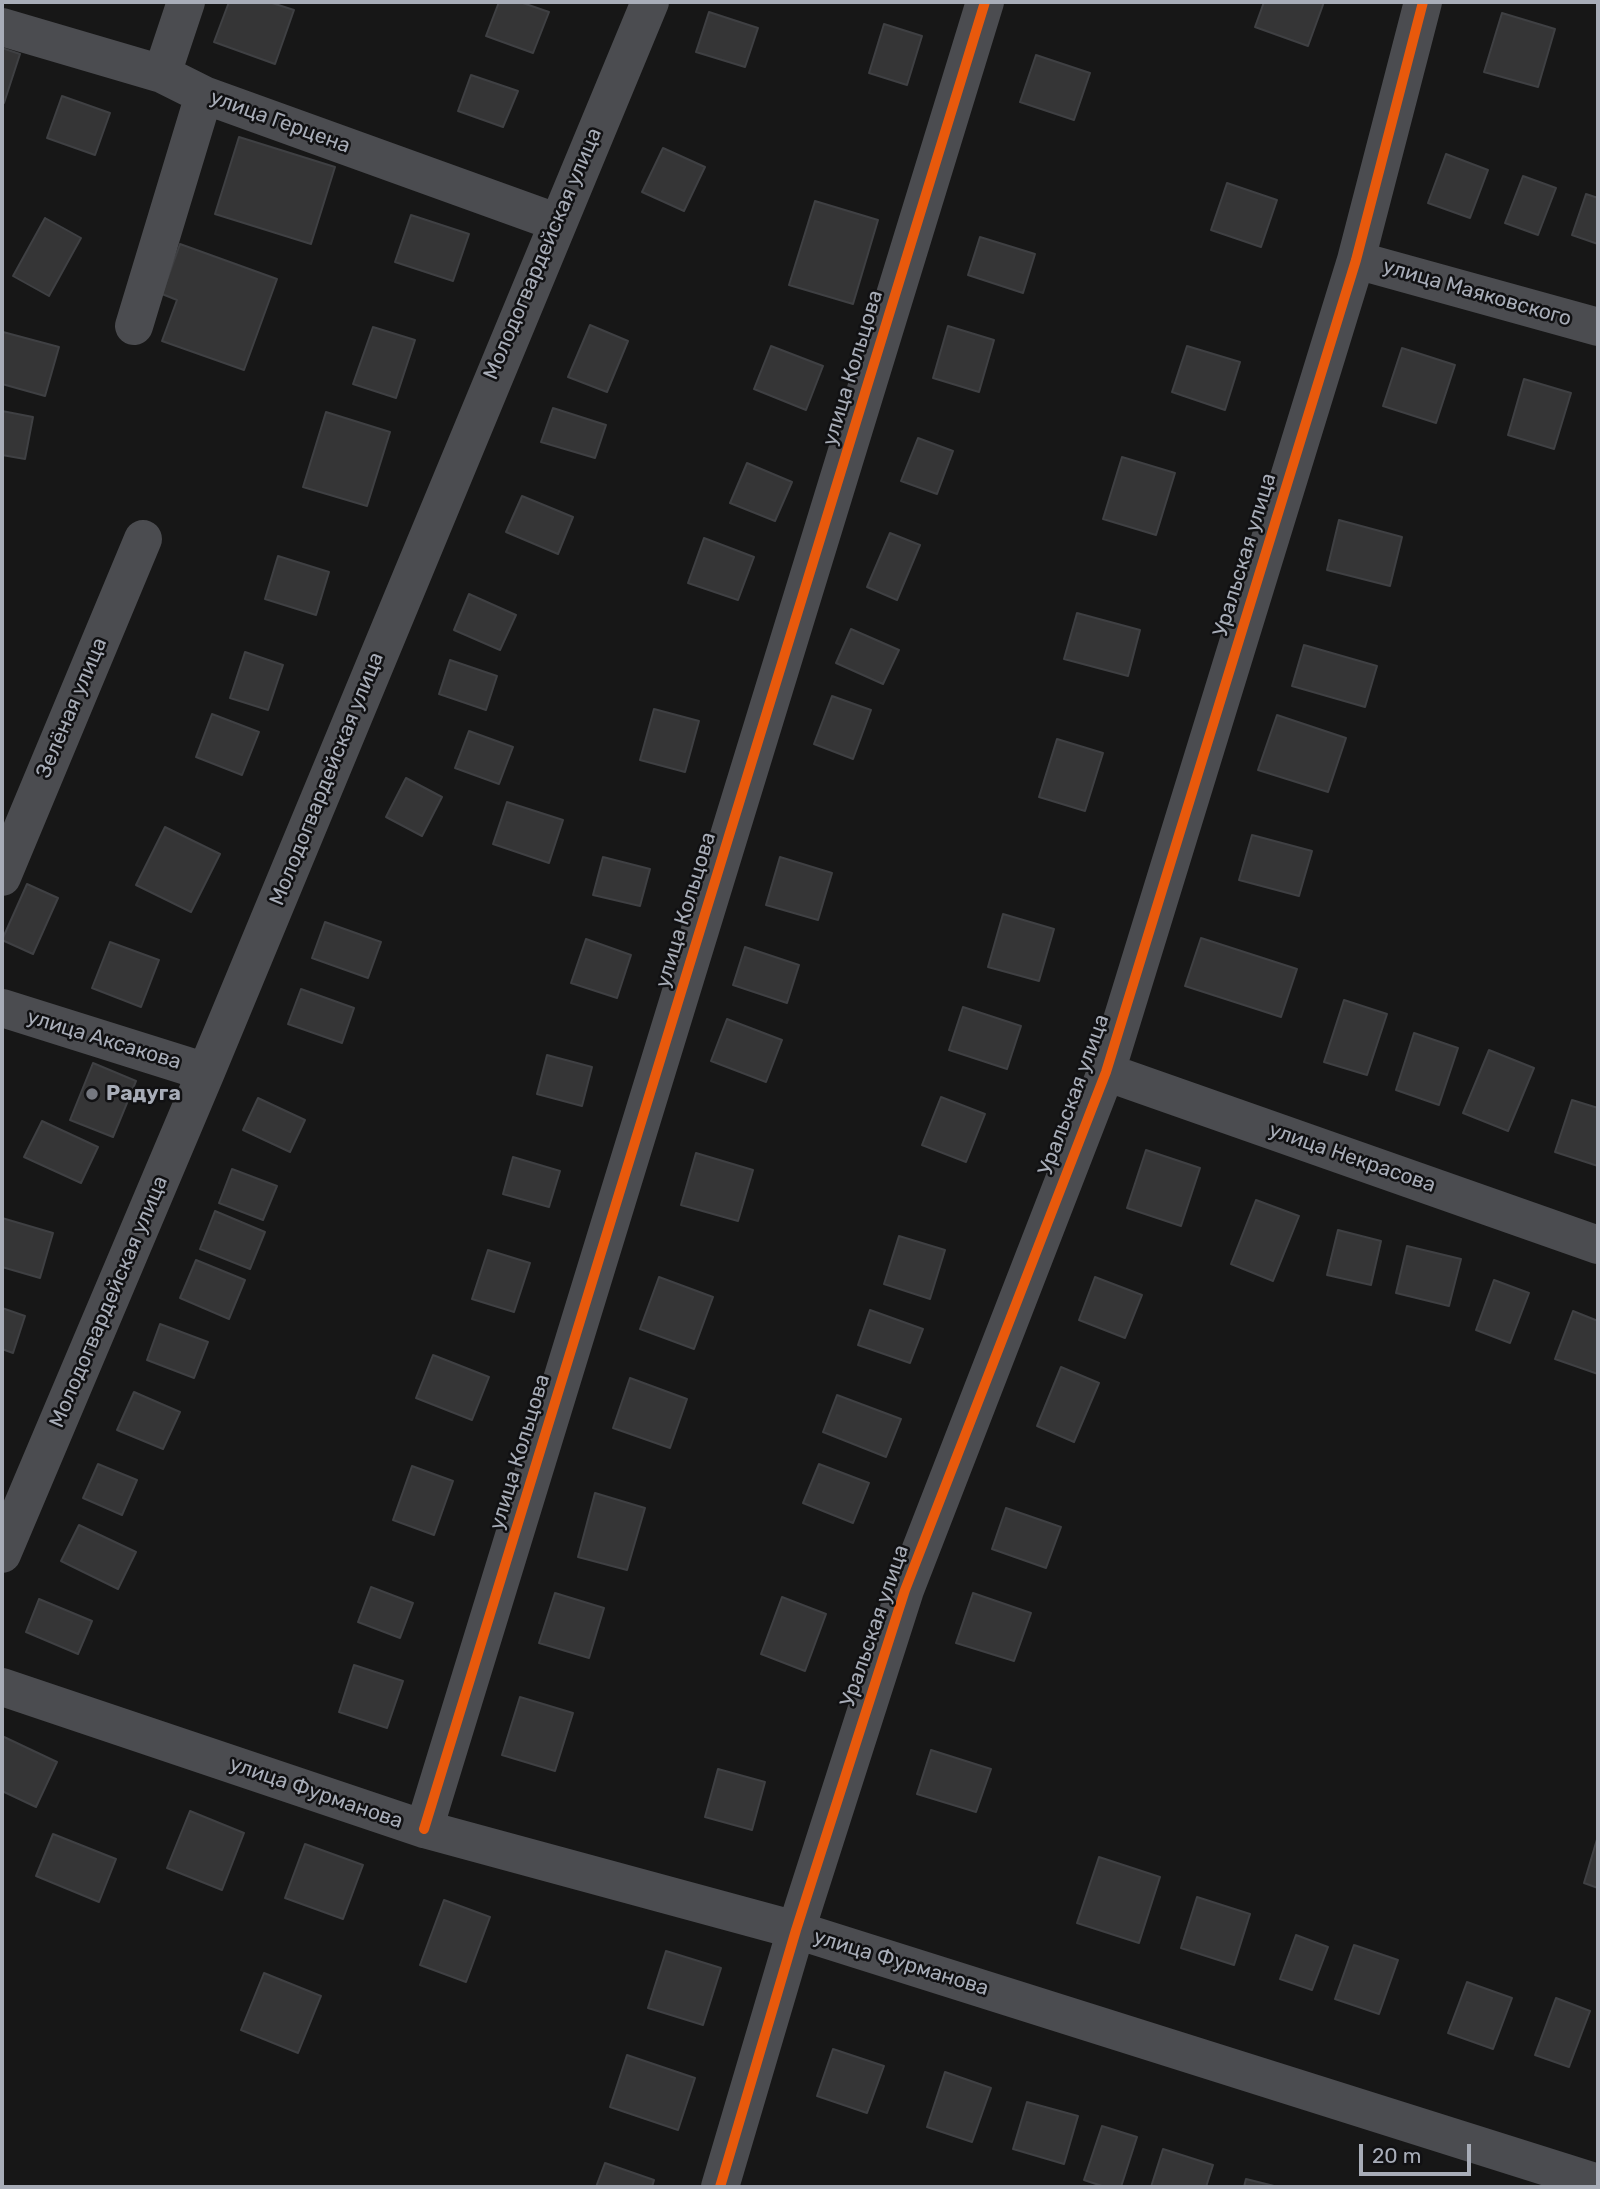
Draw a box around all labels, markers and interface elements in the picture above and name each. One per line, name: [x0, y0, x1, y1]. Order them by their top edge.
street label: улица Герцена: [206, 85, 354, 159]
street label: Молодогвардейская улица: [478, 124, 608, 384]
street label: улица Маяковского: [1380, 254, 1574, 332]
street label: улица Кольцова: [817, 287, 889, 449]
street label: Уральская улица: [1208, 470, 1282, 640]
street label: Зелёная улица: [31, 634, 113, 782]
street label: Молодогвардейская улица: [265, 649, 389, 909]
street label: улица Кольцова: [650, 829, 722, 991]
street label: улица Аксакова: [24, 1005, 184, 1075]
street label: Уральская улица: [1033, 1011, 1115, 1179]
place label: Радуга: [106, 1081, 181, 1107]
marker: Радуга: [84, 1086, 100, 1102]
street label: улица Некрасова: [1265, 1118, 1439, 1198]
street label: Молодогвардейская улица: [44, 1172, 174, 1432]
street label: улица Кольцова: [484, 1371, 556, 1533]
street label: Уральская улица: [835, 1542, 915, 1710]
street label: улица Фурманова: [226, 1752, 406, 1834]
street label: улица Фурманова: [810, 1924, 992, 2002]
scale bar: [1362, 2130, 1474, 2174]
text: 20 m: [1372, 2143, 1421, 2168]

